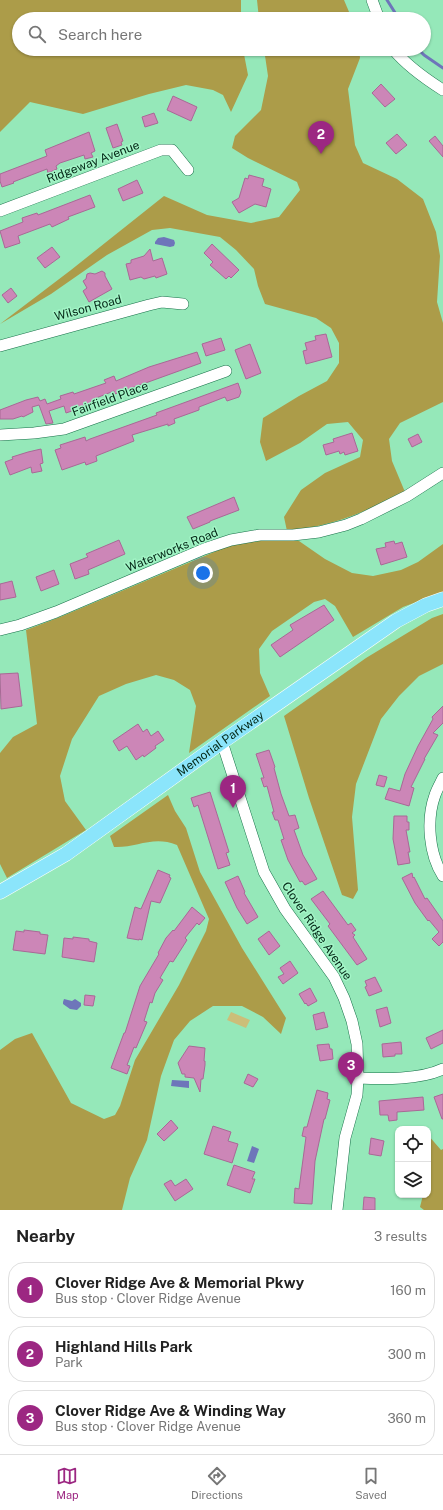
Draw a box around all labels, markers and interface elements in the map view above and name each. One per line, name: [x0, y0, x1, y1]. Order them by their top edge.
search box: [12, 12, 431, 56]
icon: search: [26, 23, 48, 45]
text: Search here: [58, 26, 142, 43]
pin: 2: [308, 121, 334, 154]
street label: Ridgeway Avenue: [45, 138, 142, 186]
street label: Wilson Road: [53, 292, 123, 324]
street label: Fairfield Place: [70, 379, 150, 419]
street label: Waterworks Road: [124, 525, 220, 575]
your location: [193, 563, 213, 583]
street label: Memorial Parkway: [174, 708, 267, 779]
pin: 1: [220, 775, 246, 808]
street label: Clover Ridge Avenue: [279, 879, 355, 983]
pin: 3: [338, 1052, 364, 1085]
map controls: [395, 1126, 431, 1198]
button: locate: [395, 1126, 431, 1162]
button: layers: [395, 1162, 431, 1198]
text: Nearby: [16, 1226, 75, 1246]
text: 3 results: [374, 1229, 427, 1244]
text: Clover Ridge Ave & Memorial Pkwy: [55, 1274, 304, 1291]
text: 1: [27, 1283, 33, 1298]
text: 160 m: [390, 1283, 426, 1298]
text: Bus stop · Clover Ridge Avenue: [55, 1291, 241, 1306]
text: Highland Hills Park: [55, 1338, 193, 1355]
text: 2: [26, 1347, 34, 1362]
text: 300 m: [388, 1347, 426, 1362]
text: Park: [55, 1355, 83, 1370]
text: Clover Ridge Ave & Winding Way: [55, 1402, 286, 1419]
text: 3: [26, 1411, 34, 1426]
text: 360 m: [388, 1411, 426, 1426]
text: Bus stop · Clover Ridge Avenue: [55, 1419, 241, 1434]
tab: Map: [56, 1465, 79, 1501]
tab: Directions: [191, 1465, 243, 1501]
tab: Saved: [355, 1465, 387, 1501]

